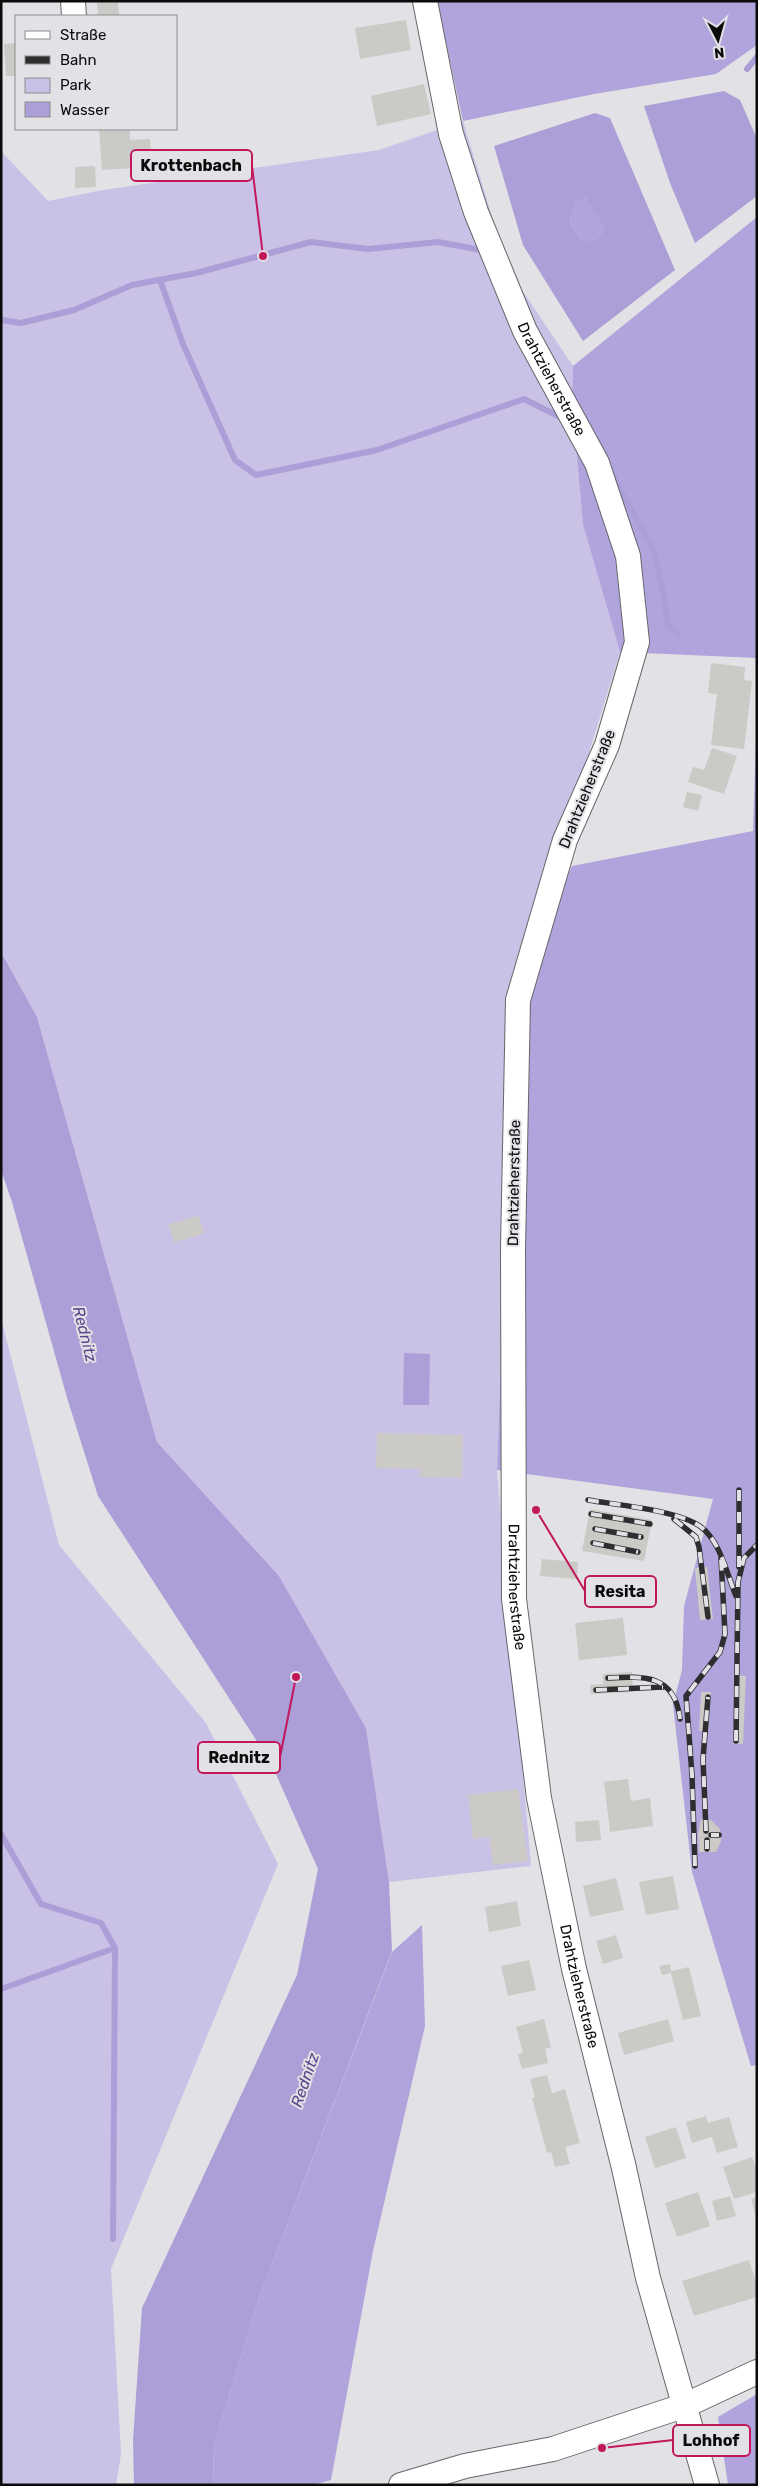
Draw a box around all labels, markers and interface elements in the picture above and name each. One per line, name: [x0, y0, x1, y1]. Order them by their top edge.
legend: [15, 15, 178, 130]
north arrow: [693, 15, 743, 65]
text: Straße: [60, 26, 106, 44]
text: N: [713, 43, 725, 61]
text: Bahn: [60, 51, 97, 69]
text: Park: [60, 76, 91, 94]
text: Wasser: [60, 101, 110, 119]
callout: Krottenbach: [131, 150, 252, 181]
text: Krottenbach: [140, 156, 242, 175]
street label: Drahtzieherstraße: [513, 320, 590, 439]
street label: Drahtzieherstraße: [555, 727, 619, 851]
street label: Drahtzieherstraße: [504, 1120, 524, 1246]
water label: Rednitz: [69, 1304, 101, 1364]
street label: Drahtzieherstraße: [505, 1524, 529, 1651]
callout: Resita: [585, 1576, 656, 1607]
text: Resita: [595, 1582, 645, 1601]
callout: Rednitz: [198, 1742, 280, 1773]
text: Rednitz: [208, 1748, 270, 1767]
street label: Drahtzieherstraße: [556, 1923, 603, 2050]
water label: Rednitz: [287, 2050, 323, 2110]
callout: Lohhof: [673, 2425, 750, 2456]
text: Lohhof: [683, 2431, 740, 2450]

